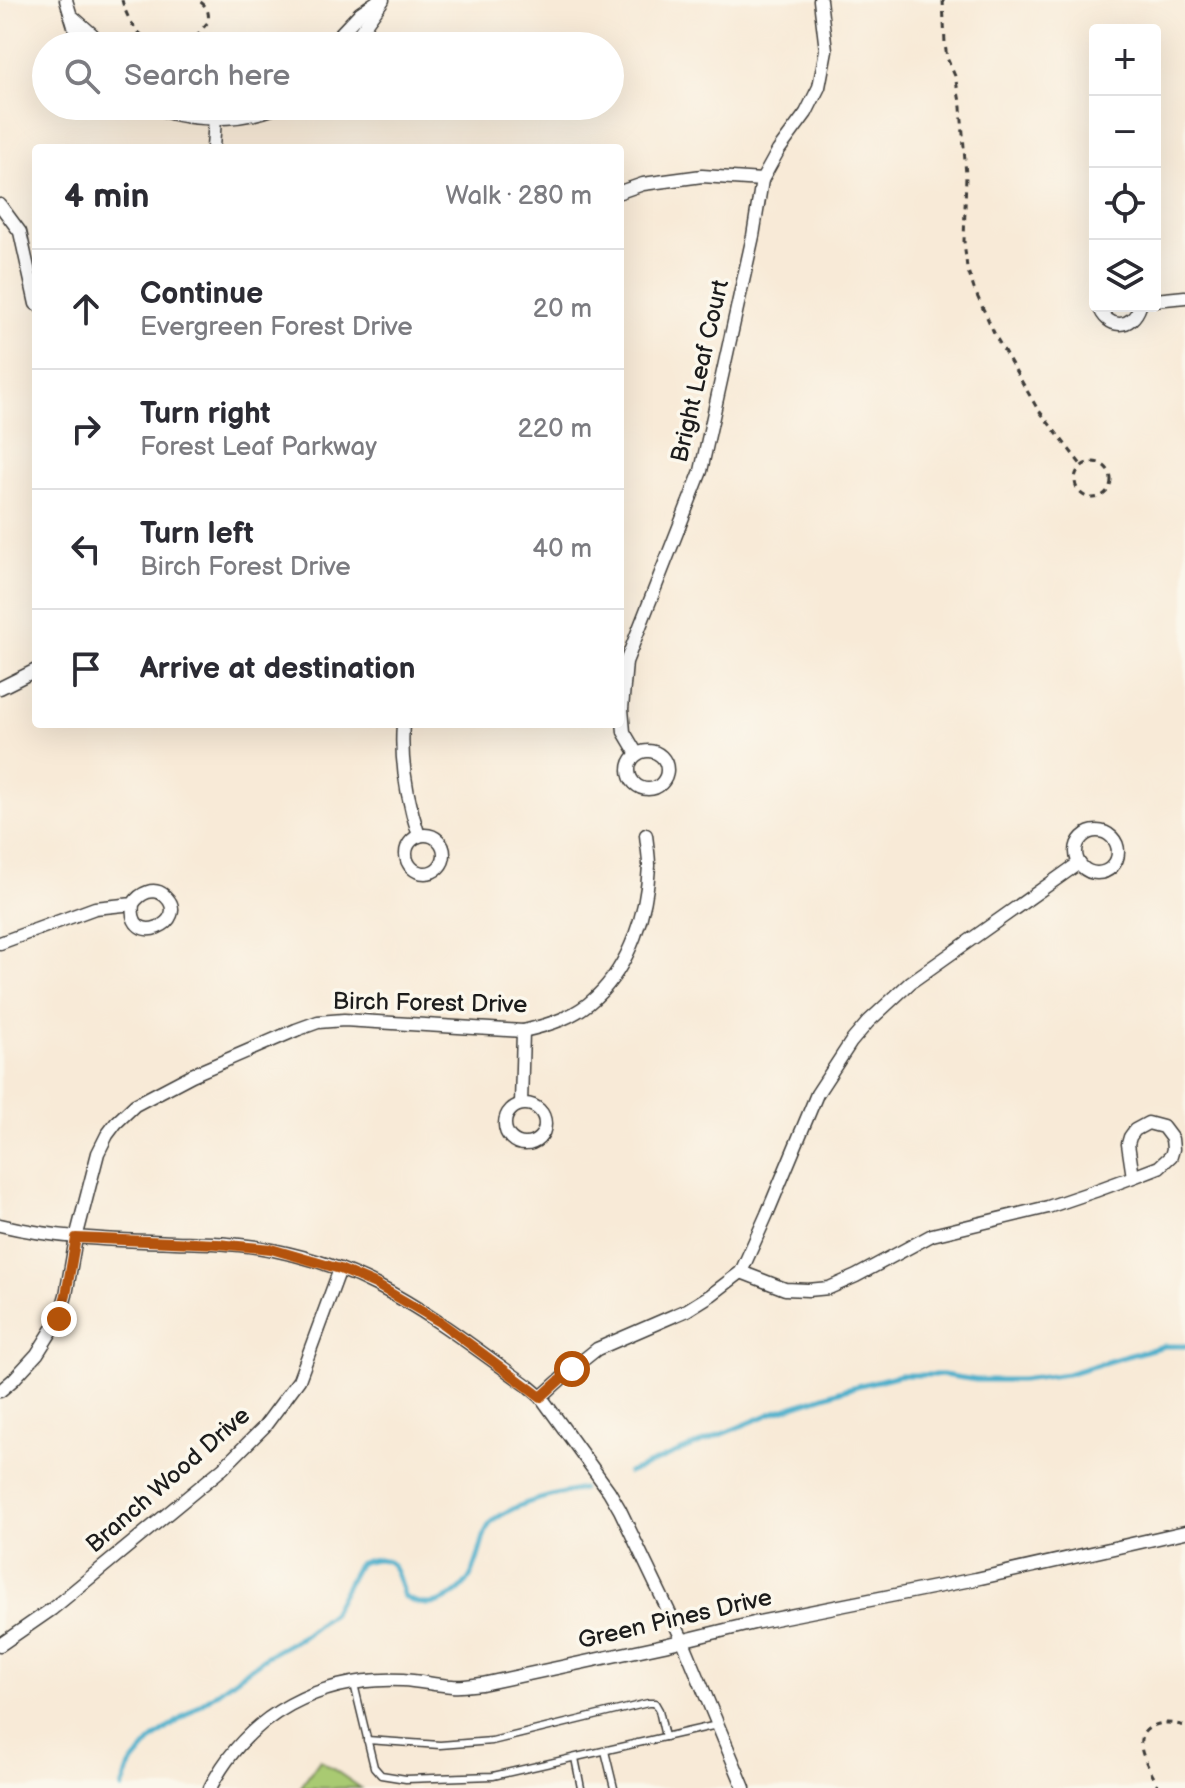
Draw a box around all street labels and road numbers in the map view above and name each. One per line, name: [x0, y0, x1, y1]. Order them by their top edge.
street label: Bright Leaf Court: [665, 276, 735, 465]
street label: Birch Forest Drive: [332, 987, 528, 1019]
street label: Branch Wood Drive: [80, 1401, 256, 1559]
street label: Green Pines Drive: [575, 1583, 775, 1655]

